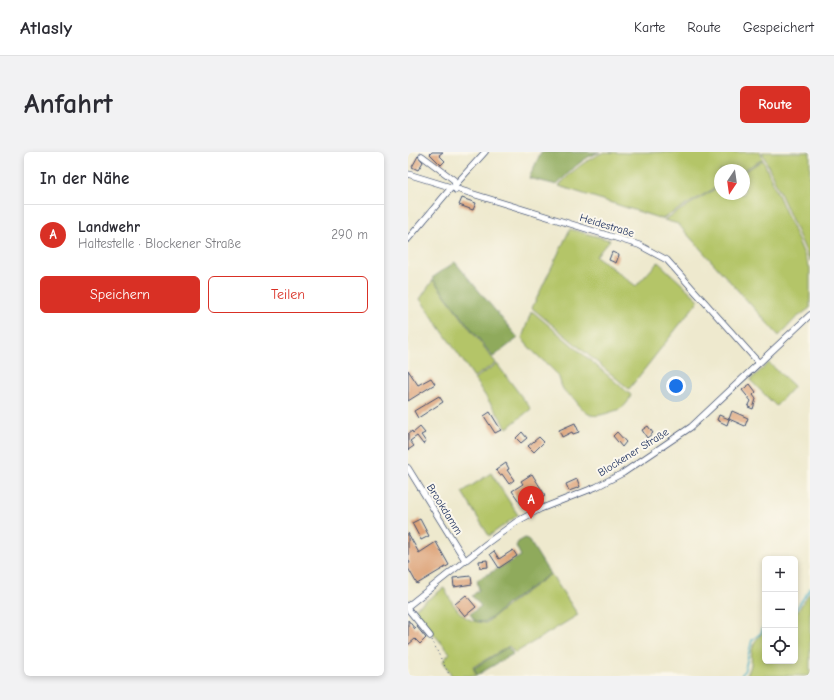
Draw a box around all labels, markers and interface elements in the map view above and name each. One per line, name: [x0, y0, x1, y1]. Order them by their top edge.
text: Atlasly: [20, 17, 72, 39]
text: Karte: [634, 19, 665, 36]
text: Route: [687, 19, 721, 36]
text: Gespeichert: [743, 19, 814, 36]
button: Route: [740, 86, 810, 123]
text: Anfahrt: [24, 88, 113, 120]
north arrow: [714, 164, 750, 200]
text: In der Nähe: [40, 169, 129, 188]
street label: Heidestraße: [578, 211, 636, 240]
text: Landwehr: [78, 218, 140, 236]
text: A: [49, 227, 57, 242]
text: 290 m: [331, 227, 368, 242]
text: Haltestelle · Blockener Straße: [78, 236, 241, 251]
button: Speichern: [40, 276, 200, 313]
button: Teilen: [208, 276, 368, 313]
your location: [666, 376, 686, 396]
street label: Blockener Straße: [596, 425, 671, 479]
street label: Brookdamm: [424, 481, 465, 537]
pin: A: [518, 486, 544, 519]
map controls: [762, 556, 798, 664]
button: +: [762, 556, 798, 592]
button: −: [762, 592, 798, 628]
button: locate: [762, 628, 798, 664]

